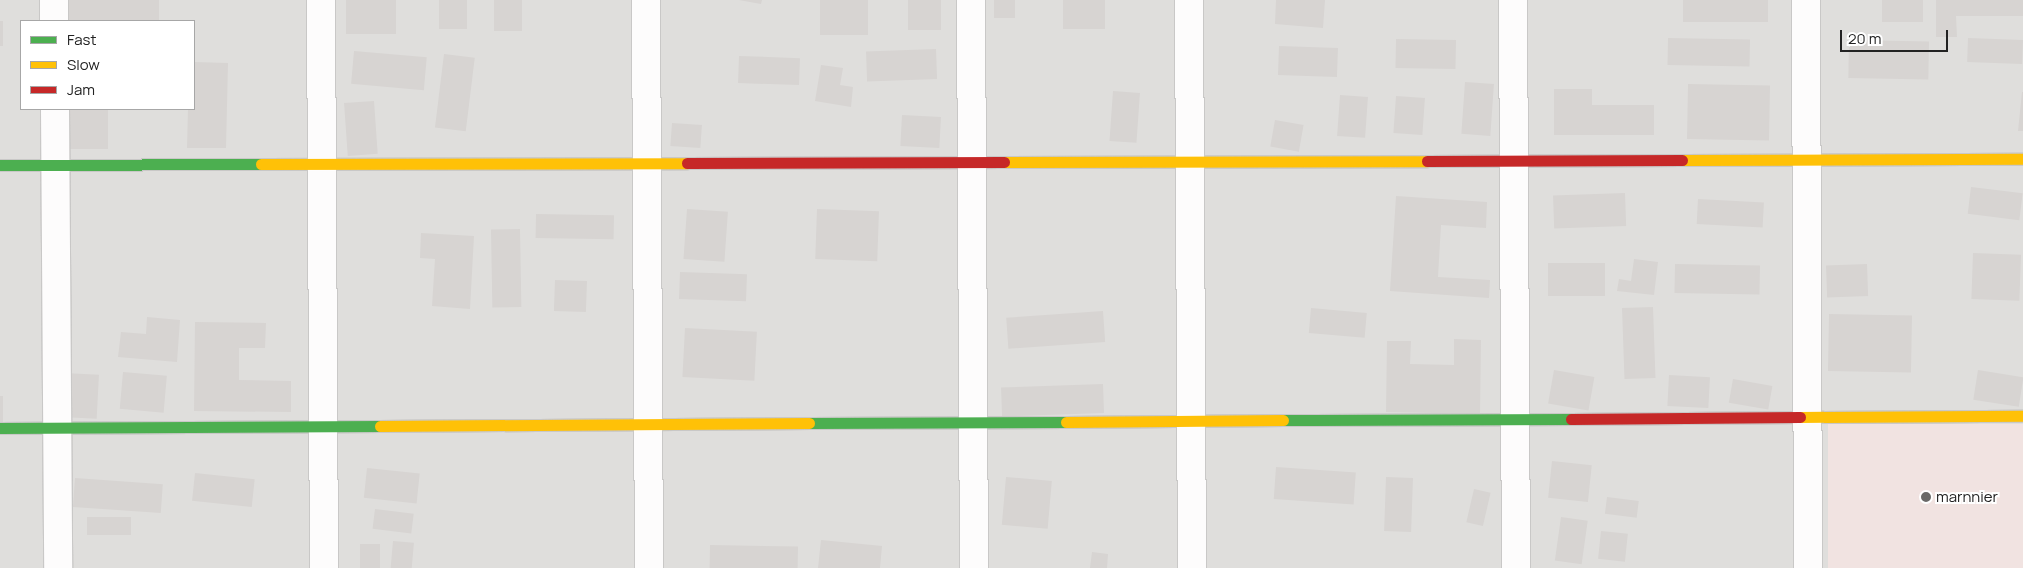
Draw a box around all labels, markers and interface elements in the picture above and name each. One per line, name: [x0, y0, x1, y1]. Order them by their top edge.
legend: [20, 20, 195, 110]
scale bar: [1843, 20, 1950, 52]
text: 20 m: [1848, 28, 1881, 49]
text: Fast: [67, 29, 96, 50]
text: Slow: [67, 54, 100, 75]
text: Jam: [67, 79, 95, 100]
place label: marnnier: [1936, 488, 1998, 506]
marker: marnnier: [1920, 491, 1932, 503]

